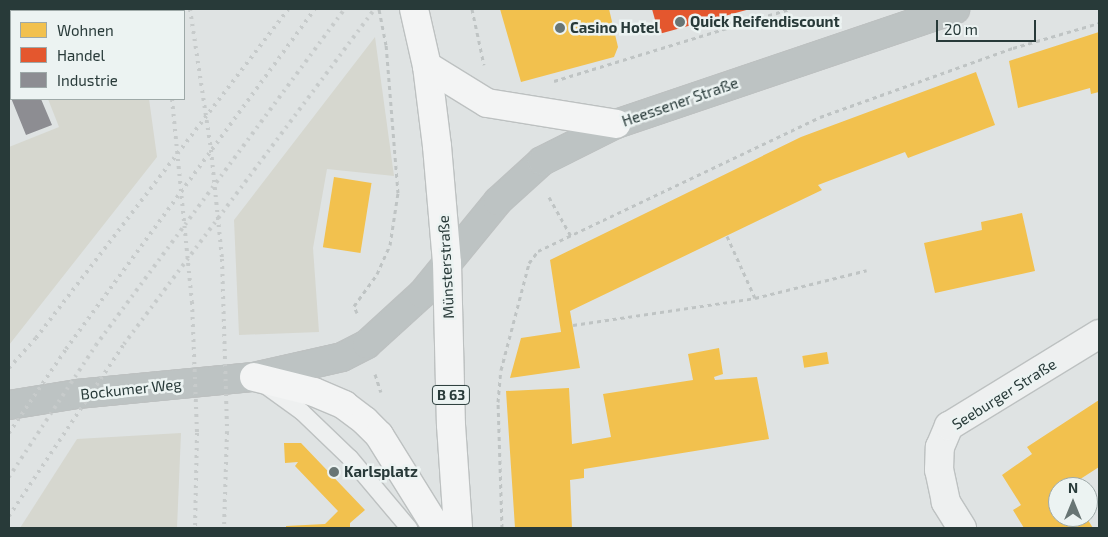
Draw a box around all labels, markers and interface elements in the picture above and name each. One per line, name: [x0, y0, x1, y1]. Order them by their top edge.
legend: [10, 10, 185, 100]
scale bar: [938, 10, 1038, 42]
place label: Quick Reifendiscount: [690, 13, 840, 31]
marker: Quick Reifendiscount: [674, 16, 686, 28]
place label: Casino Hotel: [570, 19, 659, 37]
text: 20 m: [944, 20, 978, 38]
text: Wohnen: [57, 21, 114, 39]
marker: Casino Hotel: [554, 22, 566, 34]
text: Handel: [57, 46, 105, 64]
text: Industrie: [57, 71, 118, 89]
street label: Heessener Straße: [619, 74, 741, 130]
street label: Münsterstraße: [434, 215, 458, 319]
street label: Seeburger Straße: [948, 355, 1060, 433]
street label: Bockumer Weg: [79, 375, 183, 403]
road number: B 63: [431, 384, 471, 406]
place label: Karlsplatz: [344, 463, 418, 481]
marker: Karlsplatz: [328, 466, 340, 478]
north arrow: [1048, 477, 1098, 527]
text: N: [1068, 479, 1078, 496]

